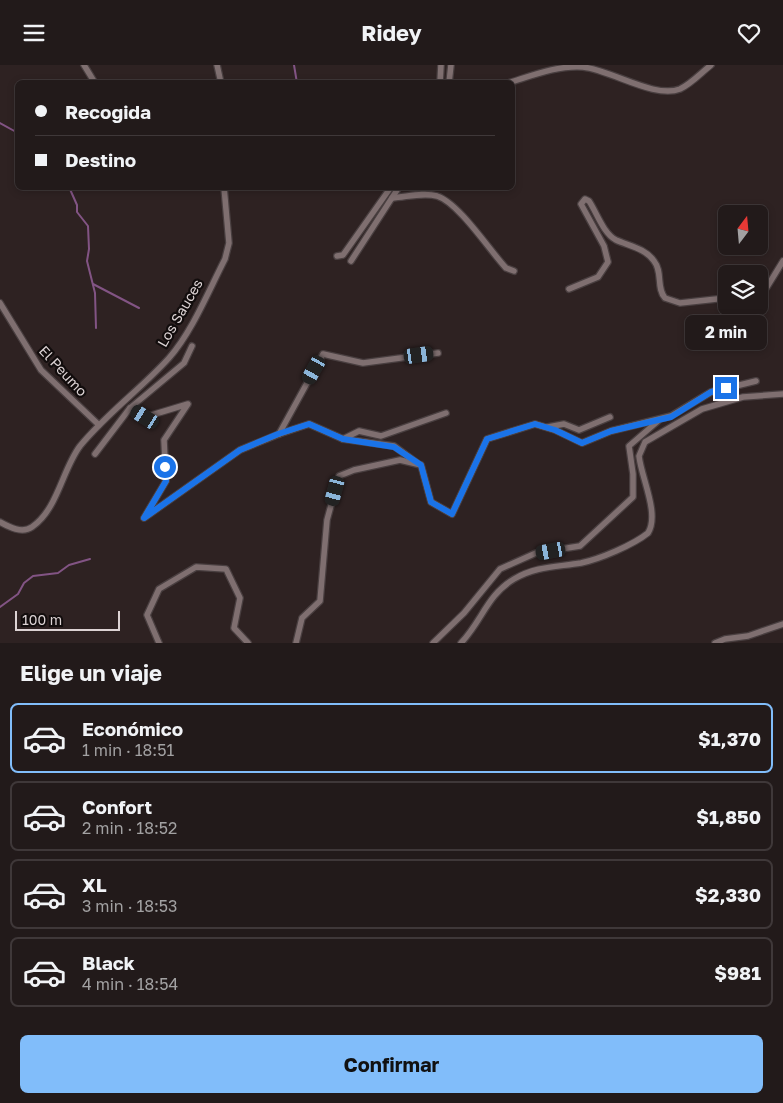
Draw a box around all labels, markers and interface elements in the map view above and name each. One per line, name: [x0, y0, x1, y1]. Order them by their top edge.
icon: menu: [20, 19, 48, 47]
text: Ridey: [361, 19, 422, 46]
icon: heart: [735, 19, 763, 47]
text: Recogida: [65, 100, 151, 123]
text: Destino: [65, 148, 136, 171]
north arrow: [718, 205, 768, 255]
map controls: [718, 205, 768, 315]
button: layers: [718, 265, 768, 315]
street label: Los Sauces: [153, 276, 206, 350]
callout: 2 min: [685, 315, 767, 351]
text: 2 min: [705, 322, 747, 342]
street label: El Peumo: [36, 342, 91, 399]
car: [403, 345, 434, 365]
car: [300, 353, 327, 387]
route end: [715, 377, 737, 399]
car: [128, 403, 161, 431]
route start: [154, 456, 176, 478]
car: [323, 475, 346, 507]
car: [534, 541, 567, 561]
scale bar: [15, 608, 120, 631]
text: 100 m: [22, 611, 62, 628]
text: Elige un viaje: [20, 659, 162, 686]
icon: car: [22, 716, 67, 761]
text: Económico: [82, 717, 183, 740]
text: $1,370: [698, 727, 761, 750]
text: 1 min · 18:51: [82, 740, 174, 760]
icon: car: [22, 794, 67, 839]
text: Confort: [82, 795, 152, 818]
text: $1,850: [696, 805, 761, 828]
text: 2 min · 18:52: [82, 818, 177, 838]
icon: car: [22, 872, 67, 917]
text: XL: [82, 873, 107, 896]
text: $2,330: [695, 883, 761, 906]
text: 3 min · 18:53: [82, 896, 177, 916]
icon: car: [22, 950, 67, 995]
text: Black: [82, 951, 135, 974]
text: $981: [714, 961, 761, 984]
text: 4 min · 18:54: [82, 974, 178, 994]
button: Confirmar: [20, 1035, 763, 1093]

